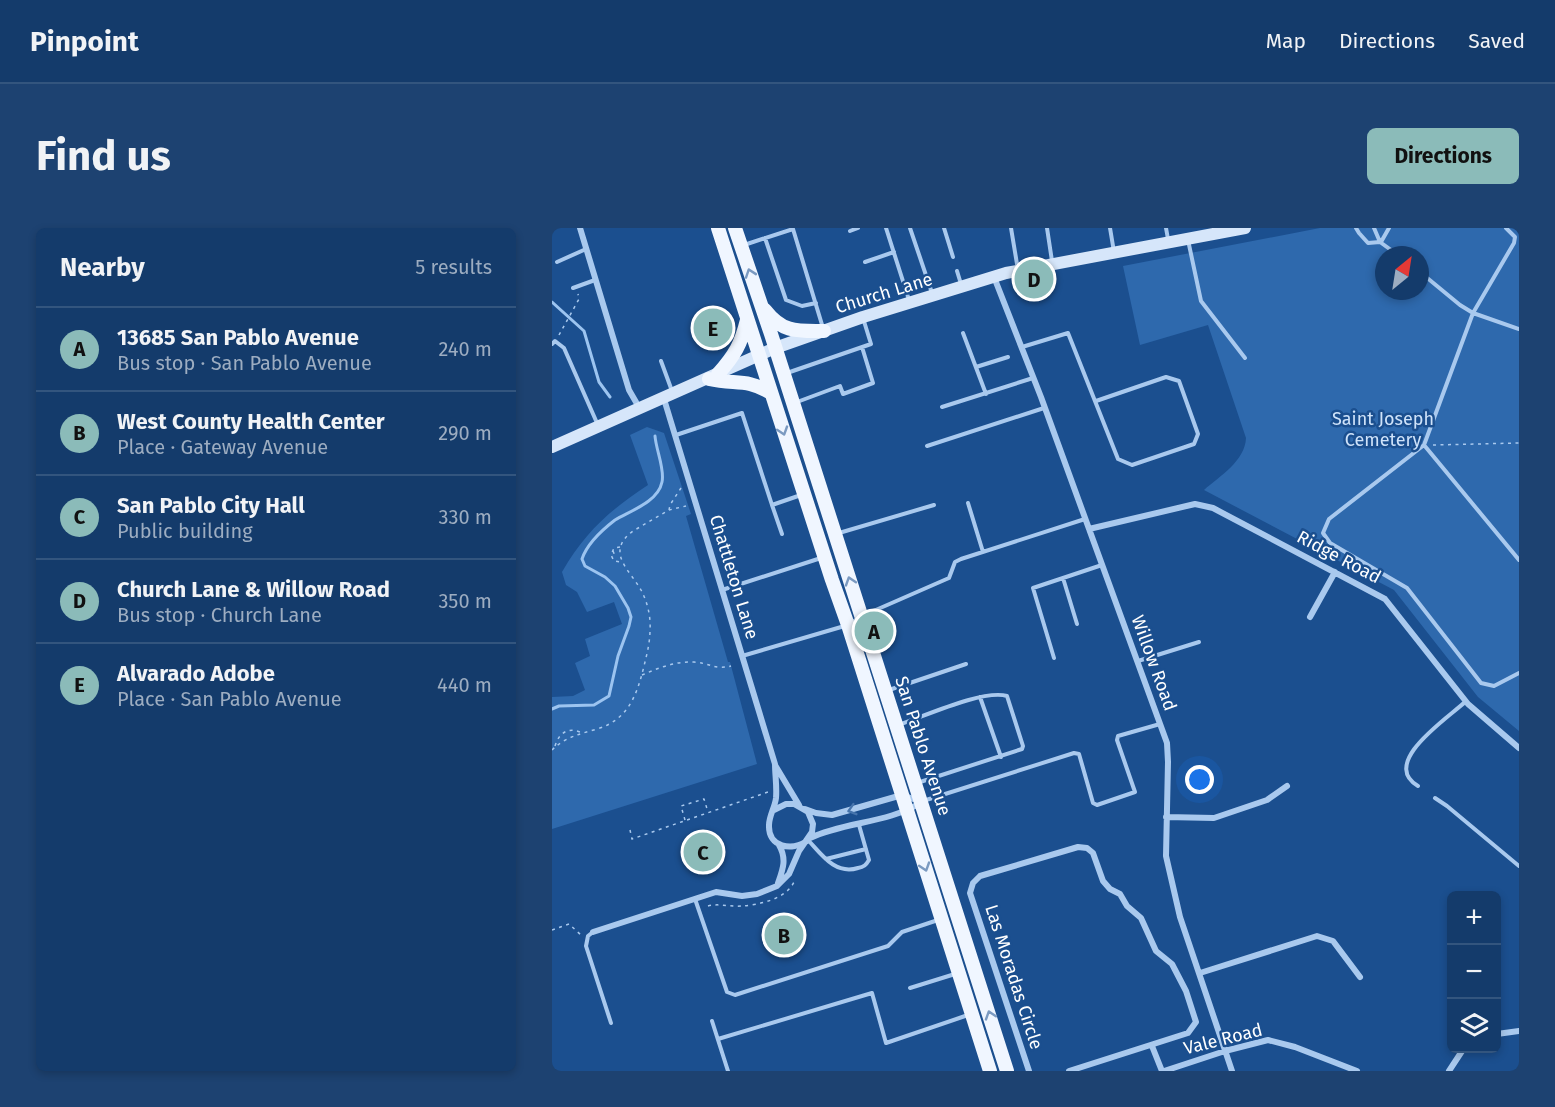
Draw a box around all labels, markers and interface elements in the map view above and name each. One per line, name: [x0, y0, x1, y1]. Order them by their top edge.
text: Pinpoint: [30, 25, 139, 58]
text: Map: [1266, 28, 1306, 54]
text: Directions: [1339, 28, 1435, 54]
text: Saved: [1468, 28, 1525, 54]
button: Directions: [1367, 128, 1519, 184]
text: Find us: [36, 131, 171, 181]
north arrow: [1375, 246, 1429, 300]
text: Nearby: [60, 252, 145, 283]
text: 5 results: [415, 255, 492, 279]
pin: D: [1014, 256, 1054, 302]
one-way arrow: [745, 268, 757, 279]
street label: Church Lane: [833, 268, 935, 318]
pin: E: [694, 306, 732, 350]
text: 13685 San Pablo Avenue: [117, 324, 359, 351]
text: A: [74, 337, 85, 361]
text: 240 m: [438, 337, 492, 361]
text: Bus stop · San Pablo Avenue: [117, 351, 372, 375]
text: West County Health Center: [117, 408, 385, 435]
park label: Saint Joseph Cemetery: [1332, 408, 1434, 451]
text: B: [73, 421, 86, 445]
text: 290 m: [438, 421, 492, 445]
one-way arrow: [776, 425, 789, 436]
text: Place · Gateway Avenue: [117, 435, 328, 459]
text: San Pablo City Hall: [117, 492, 305, 519]
text: C: [74, 505, 85, 529]
text: 330 m: [438, 505, 492, 529]
street label: Chattleton Lane: [705, 512, 763, 642]
text: Public building: [117, 519, 253, 543]
street label: Ridge Road: [1293, 526, 1385, 588]
text: Church Lane & Willow Road: [117, 576, 390, 603]
one-way arrow: [845, 576, 858, 587]
text: D: [73, 589, 86, 613]
text: 350 m: [438, 589, 492, 613]
text: Bus stop · Church Lane: [117, 603, 322, 627]
pin: A: [854, 608, 894, 654]
street label: Willow Road: [1127, 612, 1181, 714]
text: Alvarado Adobe: [117, 660, 275, 687]
text: E: [74, 673, 85, 697]
text: 440 m: [437, 673, 492, 697]
street label: San Pablo Avenue: [890, 674, 956, 818]
text: Place · San Pablo Avenue: [117, 687, 342, 711]
your location: [1185, 765, 1214, 794]
one-way arrow: [847, 803, 858, 815]
pin: C: [684, 830, 722, 874]
one-way arrow: [918, 861, 930, 872]
map controls: [1447, 891, 1501, 1053]
button: +: [1447, 891, 1501, 945]
street label: Las Moradas Circle: [980, 902, 1048, 1052]
pin: B: [764, 912, 804, 958]
button: −: [1447, 945, 1501, 999]
button: layers: [1447, 999, 1501, 1053]
one-way arrow: [985, 1010, 997, 1021]
street label: Vale Road: [1181, 1019, 1265, 1059]

